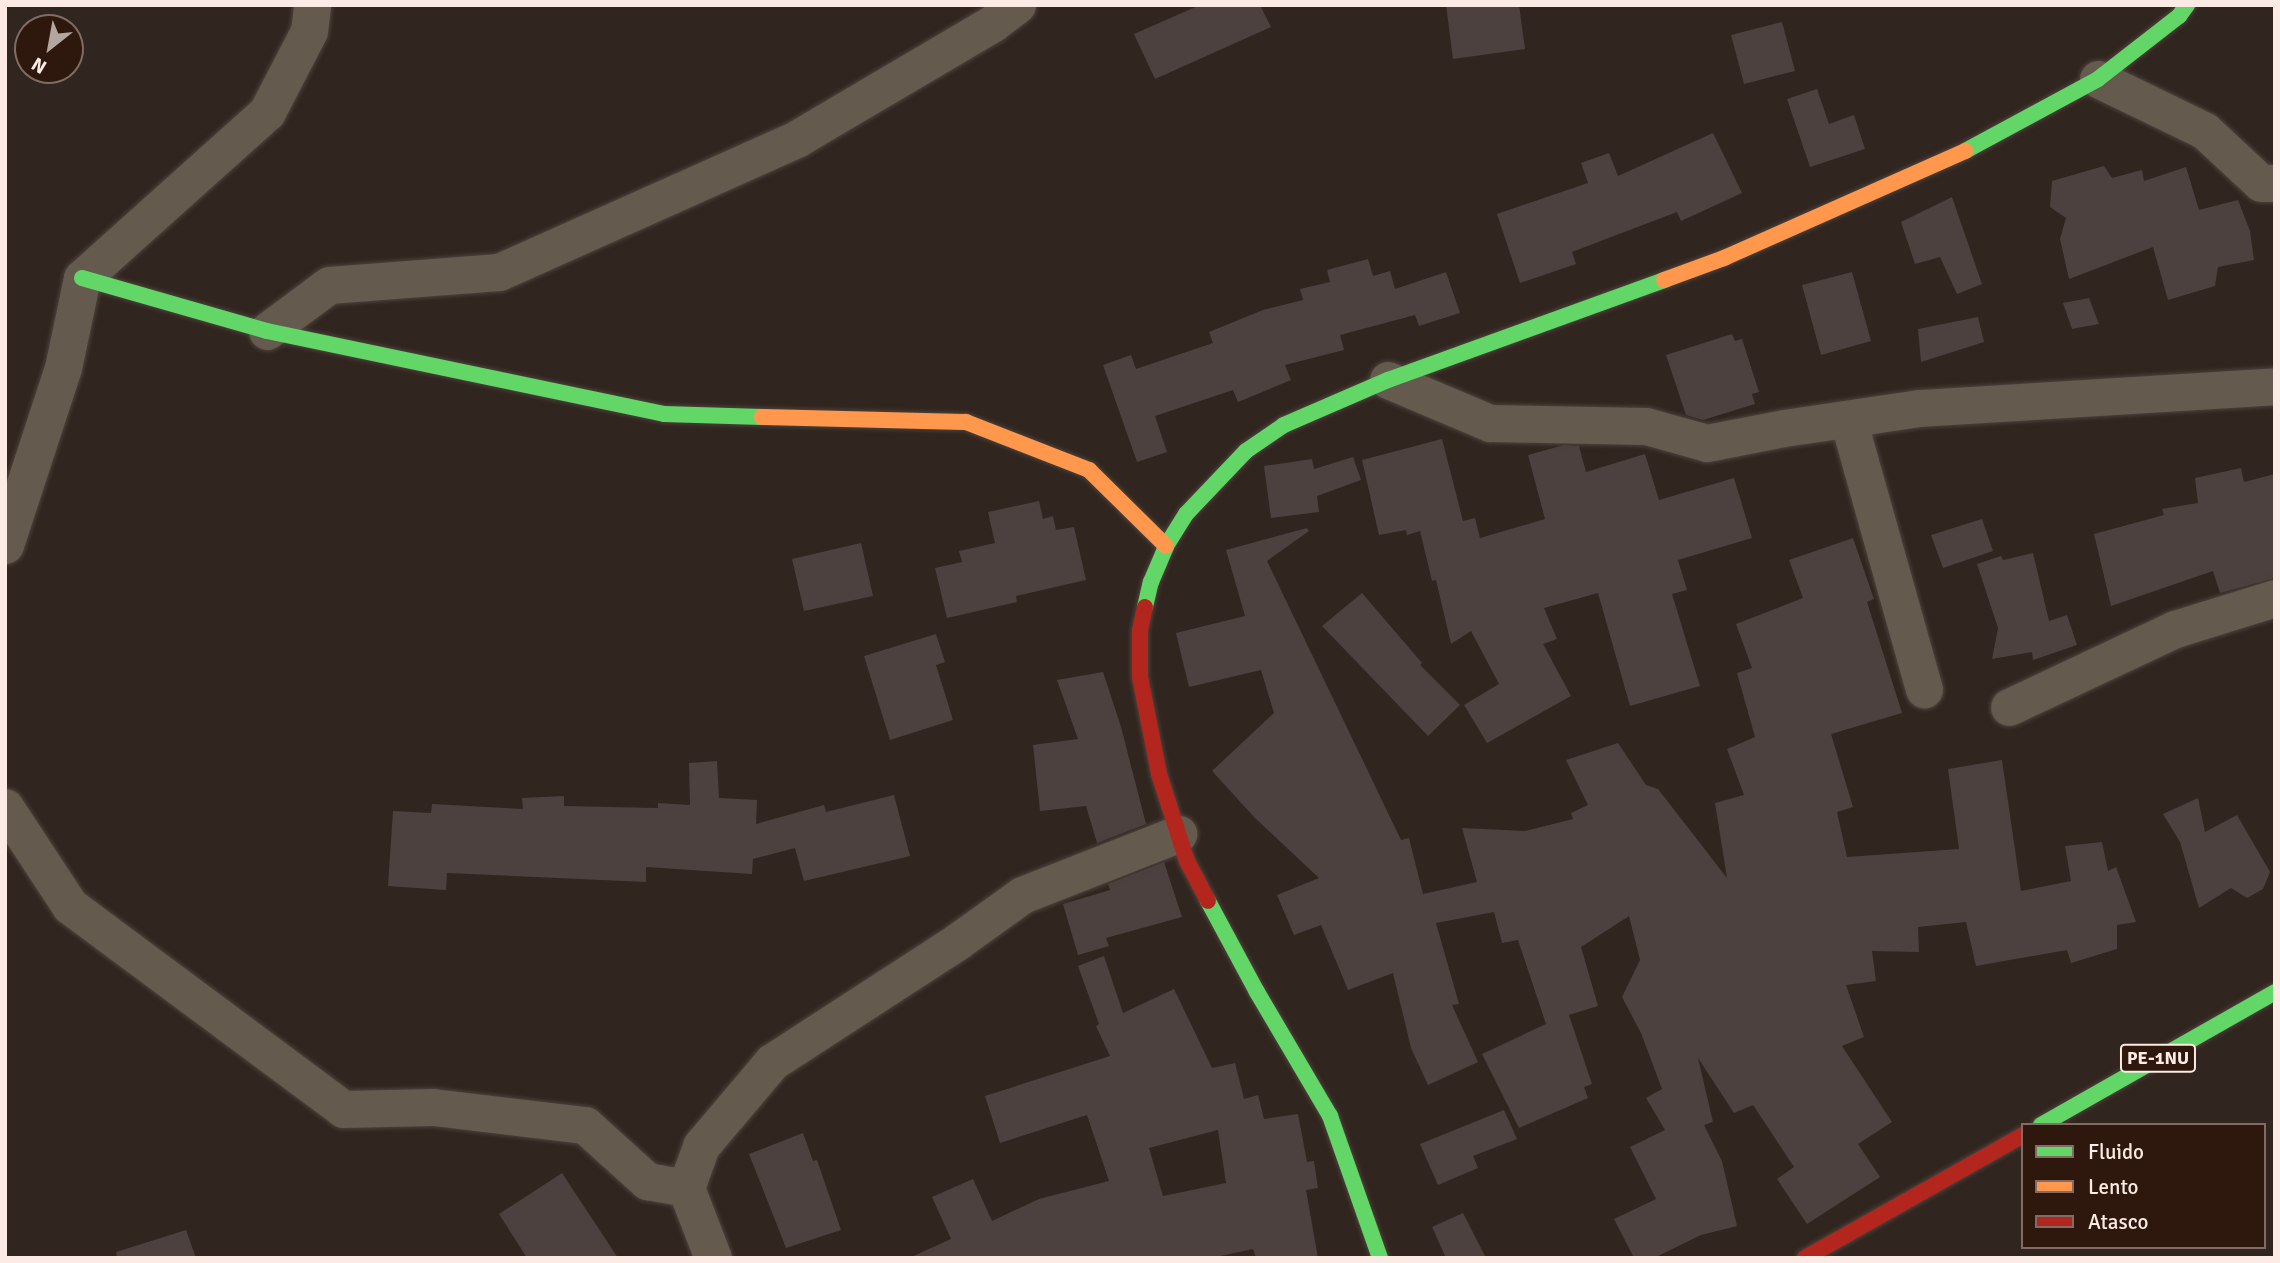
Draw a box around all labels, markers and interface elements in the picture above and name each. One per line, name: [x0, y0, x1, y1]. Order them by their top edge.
north arrow: [14, 14, 84, 84]
text: N: [27, 52, 51, 79]
road number: PE-1NU: [2120, 1044, 2196, 1072]
legend: [2021, 1123, 2266, 1249]
text: Fluido: [2088, 1139, 2144, 1165]
text: Lento: [2088, 1174, 2138, 1200]
text: Atasco: [2088, 1209, 2148, 1235]

